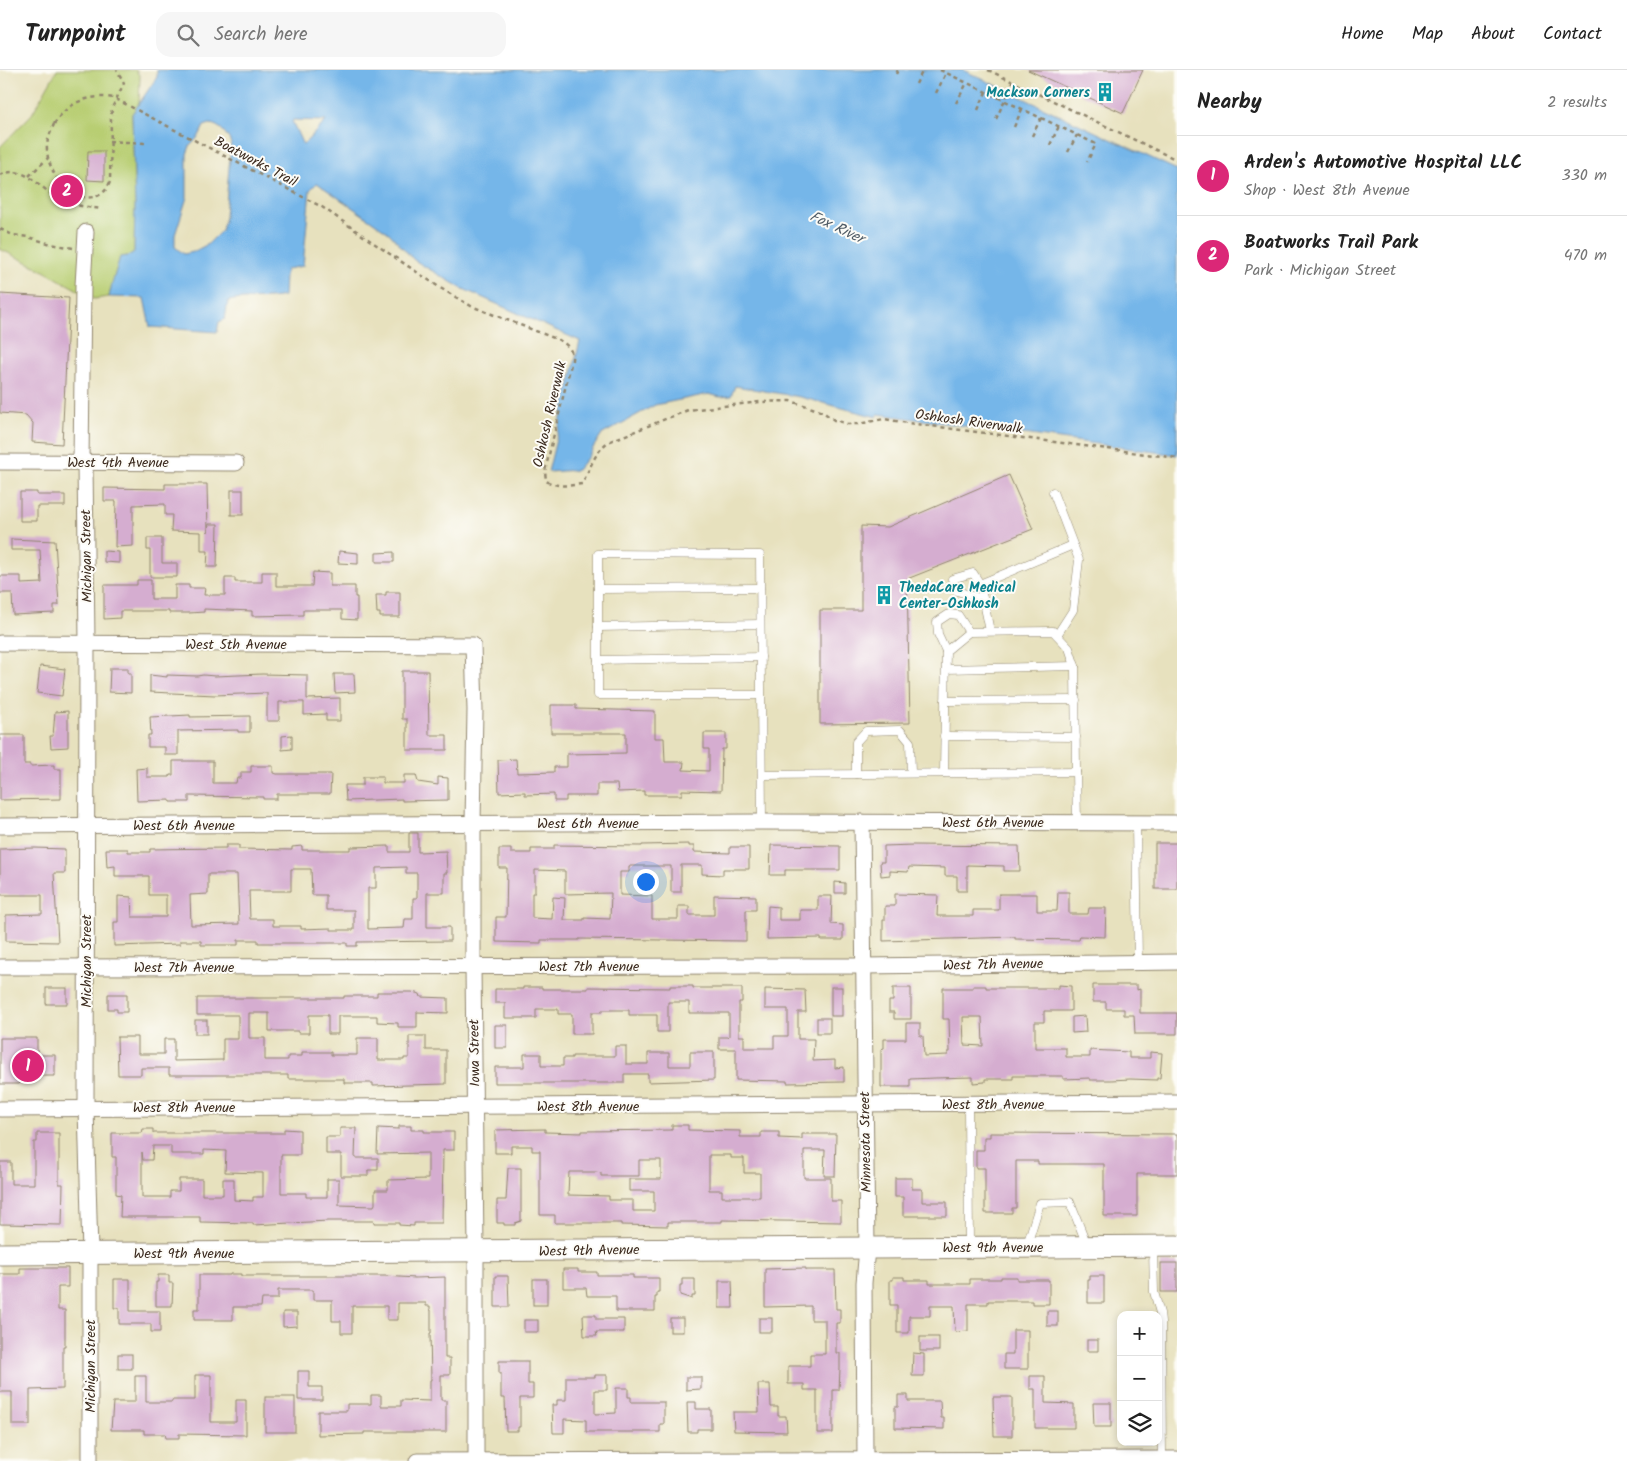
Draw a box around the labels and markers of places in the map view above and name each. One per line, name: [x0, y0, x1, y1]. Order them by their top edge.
building icon: Mackson Corners: [1094, 81, 1116, 103]
place label: Mackson Corners: [986, 82, 1090, 104]
pin: 2: [51, 172, 83, 210]
place label: ThedaCare Medical Center-Oshkosh: [899, 577, 1016, 615]
building icon: ThedaCare Medical Center-Oshkosh: [873, 584, 895, 606]
pin: 1: [12, 1047, 44, 1085]

